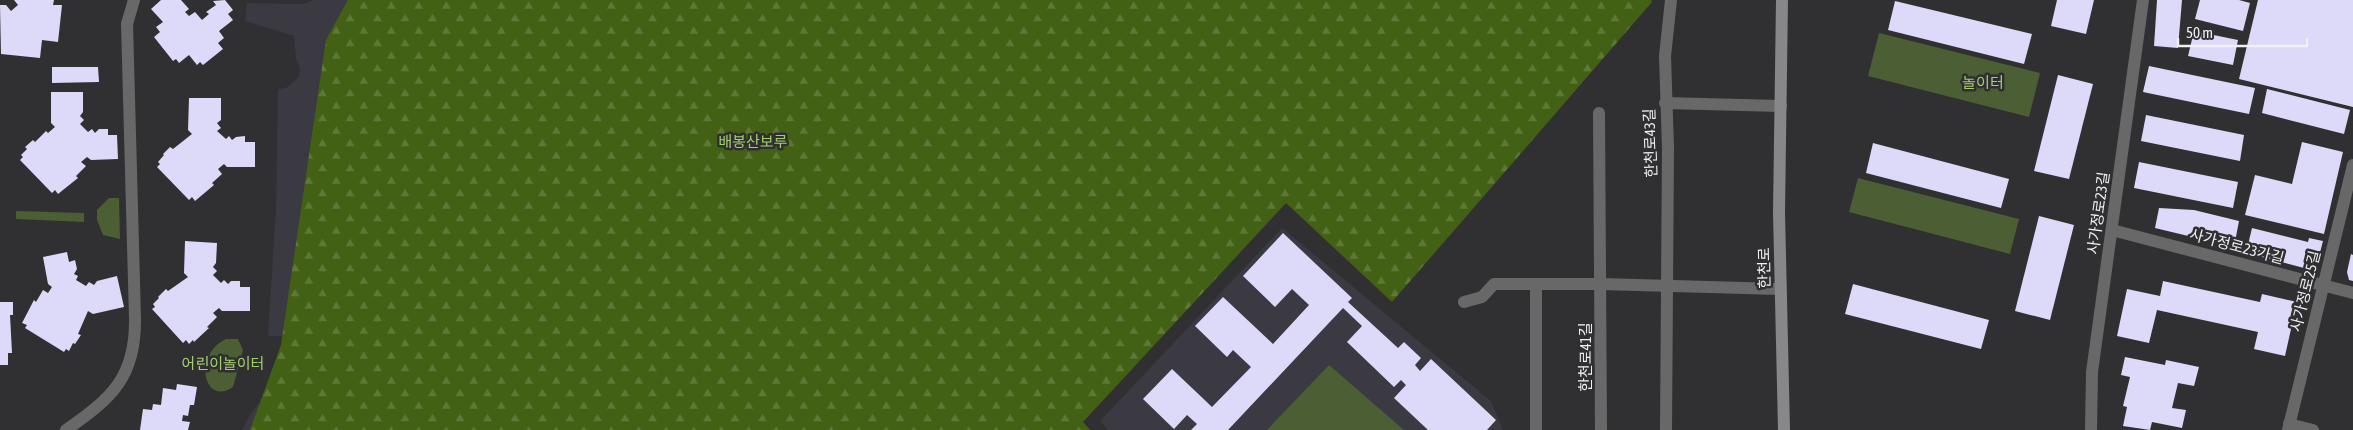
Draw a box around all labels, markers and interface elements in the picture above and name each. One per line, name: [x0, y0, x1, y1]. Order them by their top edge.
scale bar: [2178, 15, 2307, 47]
text: 50 m: [2186, 24, 2213, 41]
park label: 놀이터: [1962, 74, 2004, 91]
street label: 한천로43길: [1640, 108, 1660, 178]
park label: 배봉산보루: [718, 133, 788, 150]
street label: 사가정로23길: [2084, 171, 2112, 255]
street label: 사가정로23가길: [2188, 225, 2286, 267]
street label: 한천로: [1755, 247, 1773, 289]
street label: 사가정로25길: [2287, 249, 2323, 333]
street label: 한천로41길: [1577, 322, 1594, 392]
park label: 어린이놀이터: [182, 355, 264, 372]

